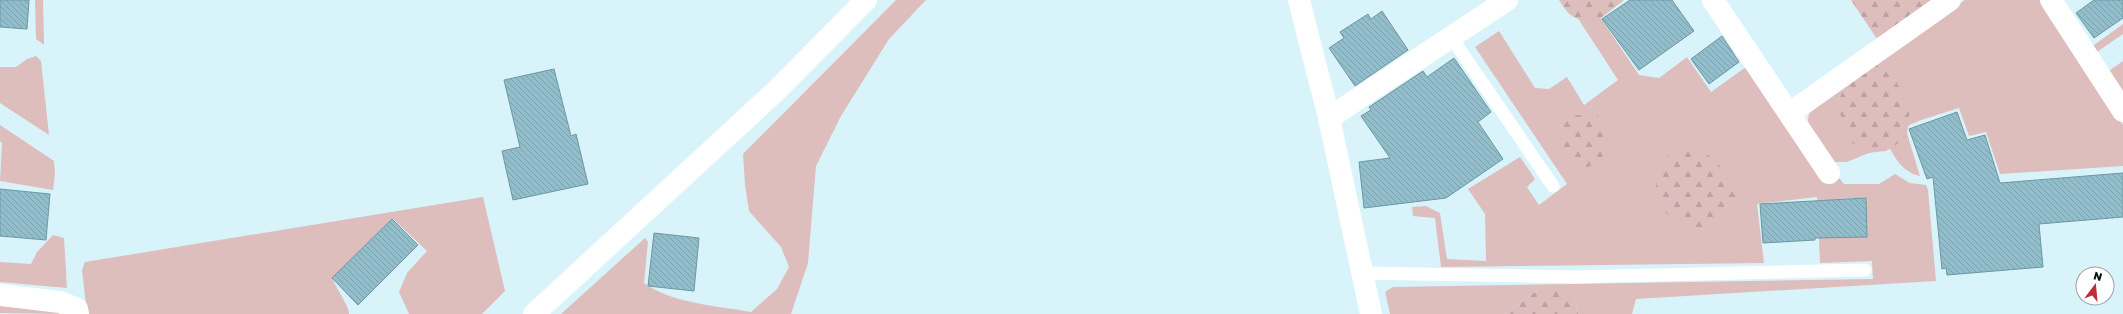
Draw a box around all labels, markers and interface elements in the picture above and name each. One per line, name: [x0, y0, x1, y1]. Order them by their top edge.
north arrow: [2075, 266, 2115, 306]
text: N: [2092, 269, 2104, 283]

